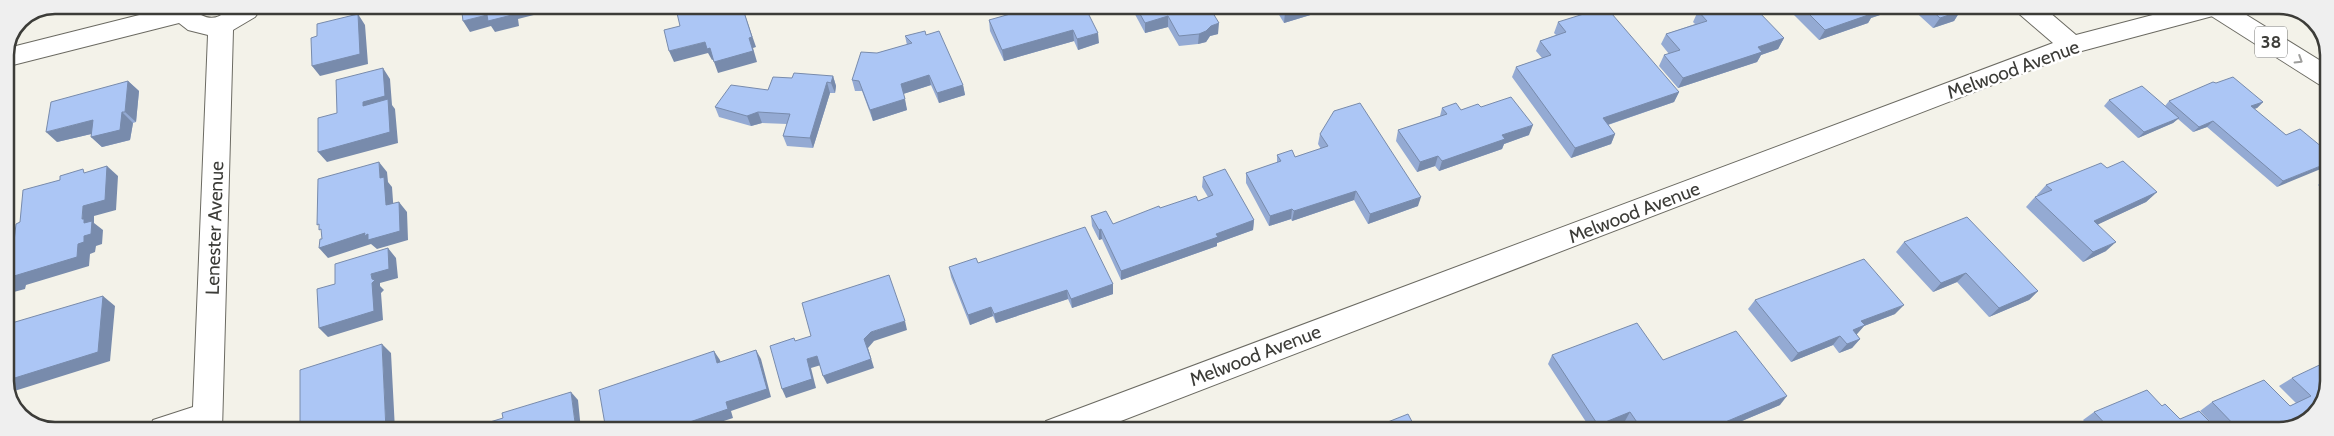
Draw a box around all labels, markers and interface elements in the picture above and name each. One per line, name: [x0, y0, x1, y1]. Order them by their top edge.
road number: 38: [2255, 27, 2287, 58]
street label: Melwood Avenue: [1944, 35, 2083, 104]
one-way arrow: [2294, 53, 2303, 63]
street label: Lenester Avenue: [201, 160, 228, 295]
street label: Melwood Avenue: [1565, 177, 1703, 248]
street label: Melwood Avenue: [1186, 320, 1324, 391]

